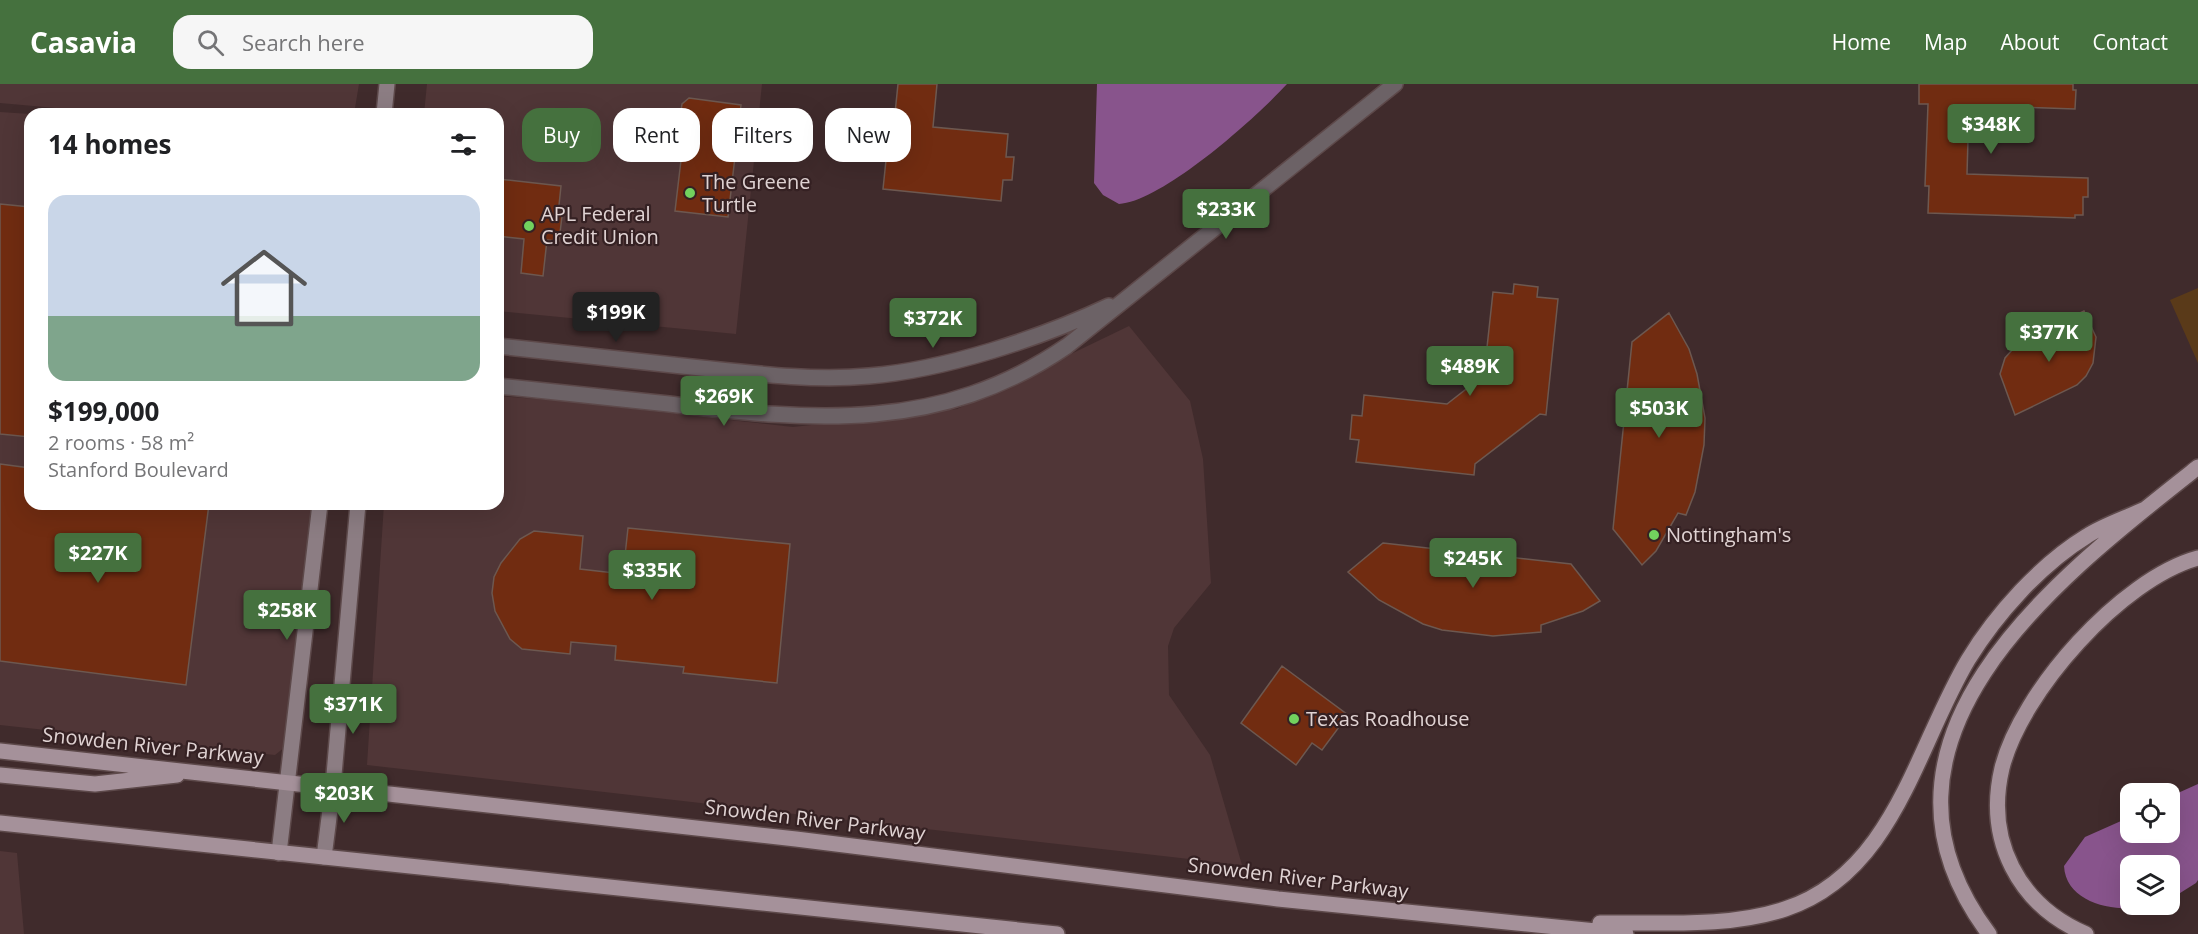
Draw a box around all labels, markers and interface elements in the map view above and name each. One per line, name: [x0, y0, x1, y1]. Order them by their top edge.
search box: [173, 15, 593, 69]
text: Casavia: [30, 23, 137, 61]
icon: search: [194, 26, 227, 59]
text: Search here: [242, 27, 365, 57]
text: Home: [1832, 28, 1891, 56]
text: Map: [1924, 28, 1967, 56]
text: About: [2000, 28, 2060, 56]
text: Contact: [2093, 28, 2168, 56]
pin: $348K: [1949, 104, 2033, 155]
chip: Buy: [522, 108, 601, 162]
chip: Rent: [613, 108, 700, 162]
chip: Filters: [712, 108, 813, 162]
chip: New: [825, 108, 911, 162]
text: $348K: [1961, 110, 2021, 137]
text: 14 homes: [48, 126, 172, 162]
icon: filters: [447, 128, 480, 161]
place label: The Greene Turtle: [702, 168, 810, 218]
marker: The Greene Turtle: [683, 186, 697, 200]
pin: $233K: [1184, 189, 1268, 240]
text: $233K: [1196, 195, 1256, 222]
place label: APL Federal Credit Union: [541, 200, 659, 250]
marker: APL Federal Credit Union: [522, 219, 536, 233]
icon: home: [210, 234, 318, 342]
pin: $199K: [574, 292, 658, 343]
text: $199K: [586, 298, 646, 325]
pin: $372K: [891, 298, 975, 349]
text: $372K: [903, 304, 963, 331]
pin: $377K: [2007, 312, 2091, 363]
text: $377K: [2019, 318, 2079, 345]
pin: $489K: [1428, 346, 1512, 397]
text: $489K: [1440, 352, 1500, 379]
pin: $269K: [682, 376, 766, 427]
text: $269K: [694, 382, 754, 409]
pin: $503K: [1617, 388, 1701, 439]
text: $199,000: [48, 393, 159, 429]
text: $503K: [1629, 394, 1689, 421]
text: 2 rooms · 58 m²: [48, 429, 194, 456]
text: Stanford Boulevard: [48, 456, 229, 483]
place label: Nottingham's: [1666, 521, 1791, 548]
marker: Nottingham's: [1647, 528, 1661, 542]
pin: $227K: [56, 533, 140, 584]
pin: $245K: [1431, 538, 1515, 589]
text: $227K: [68, 539, 128, 566]
text: $245K: [1443, 544, 1503, 571]
pin: $335K: [610, 550, 694, 601]
text: $335K: [622, 556, 682, 583]
pin: $258K: [245, 590, 329, 641]
text: $258K: [257, 596, 317, 623]
pin: $371K: [311, 684, 395, 735]
text: $371K: [323, 690, 383, 717]
place label: Texas Roadhouse: [1306, 705, 1470, 732]
marker: Texas Roadhouse: [1287, 712, 1301, 726]
street label: Snowden River Parkway: [41, 720, 266, 771]
pin: $203K: [302, 773, 386, 824]
text: $203K: [314, 779, 374, 806]
map controls: [2120, 783, 2180, 915]
button: locate: [2120, 783, 2180, 843]
street label: Snowden River Parkway: [703, 793, 928, 847]
street label: Snowden River Parkway: [1186, 851, 1411, 905]
button: layers: [2120, 855, 2180, 915]

